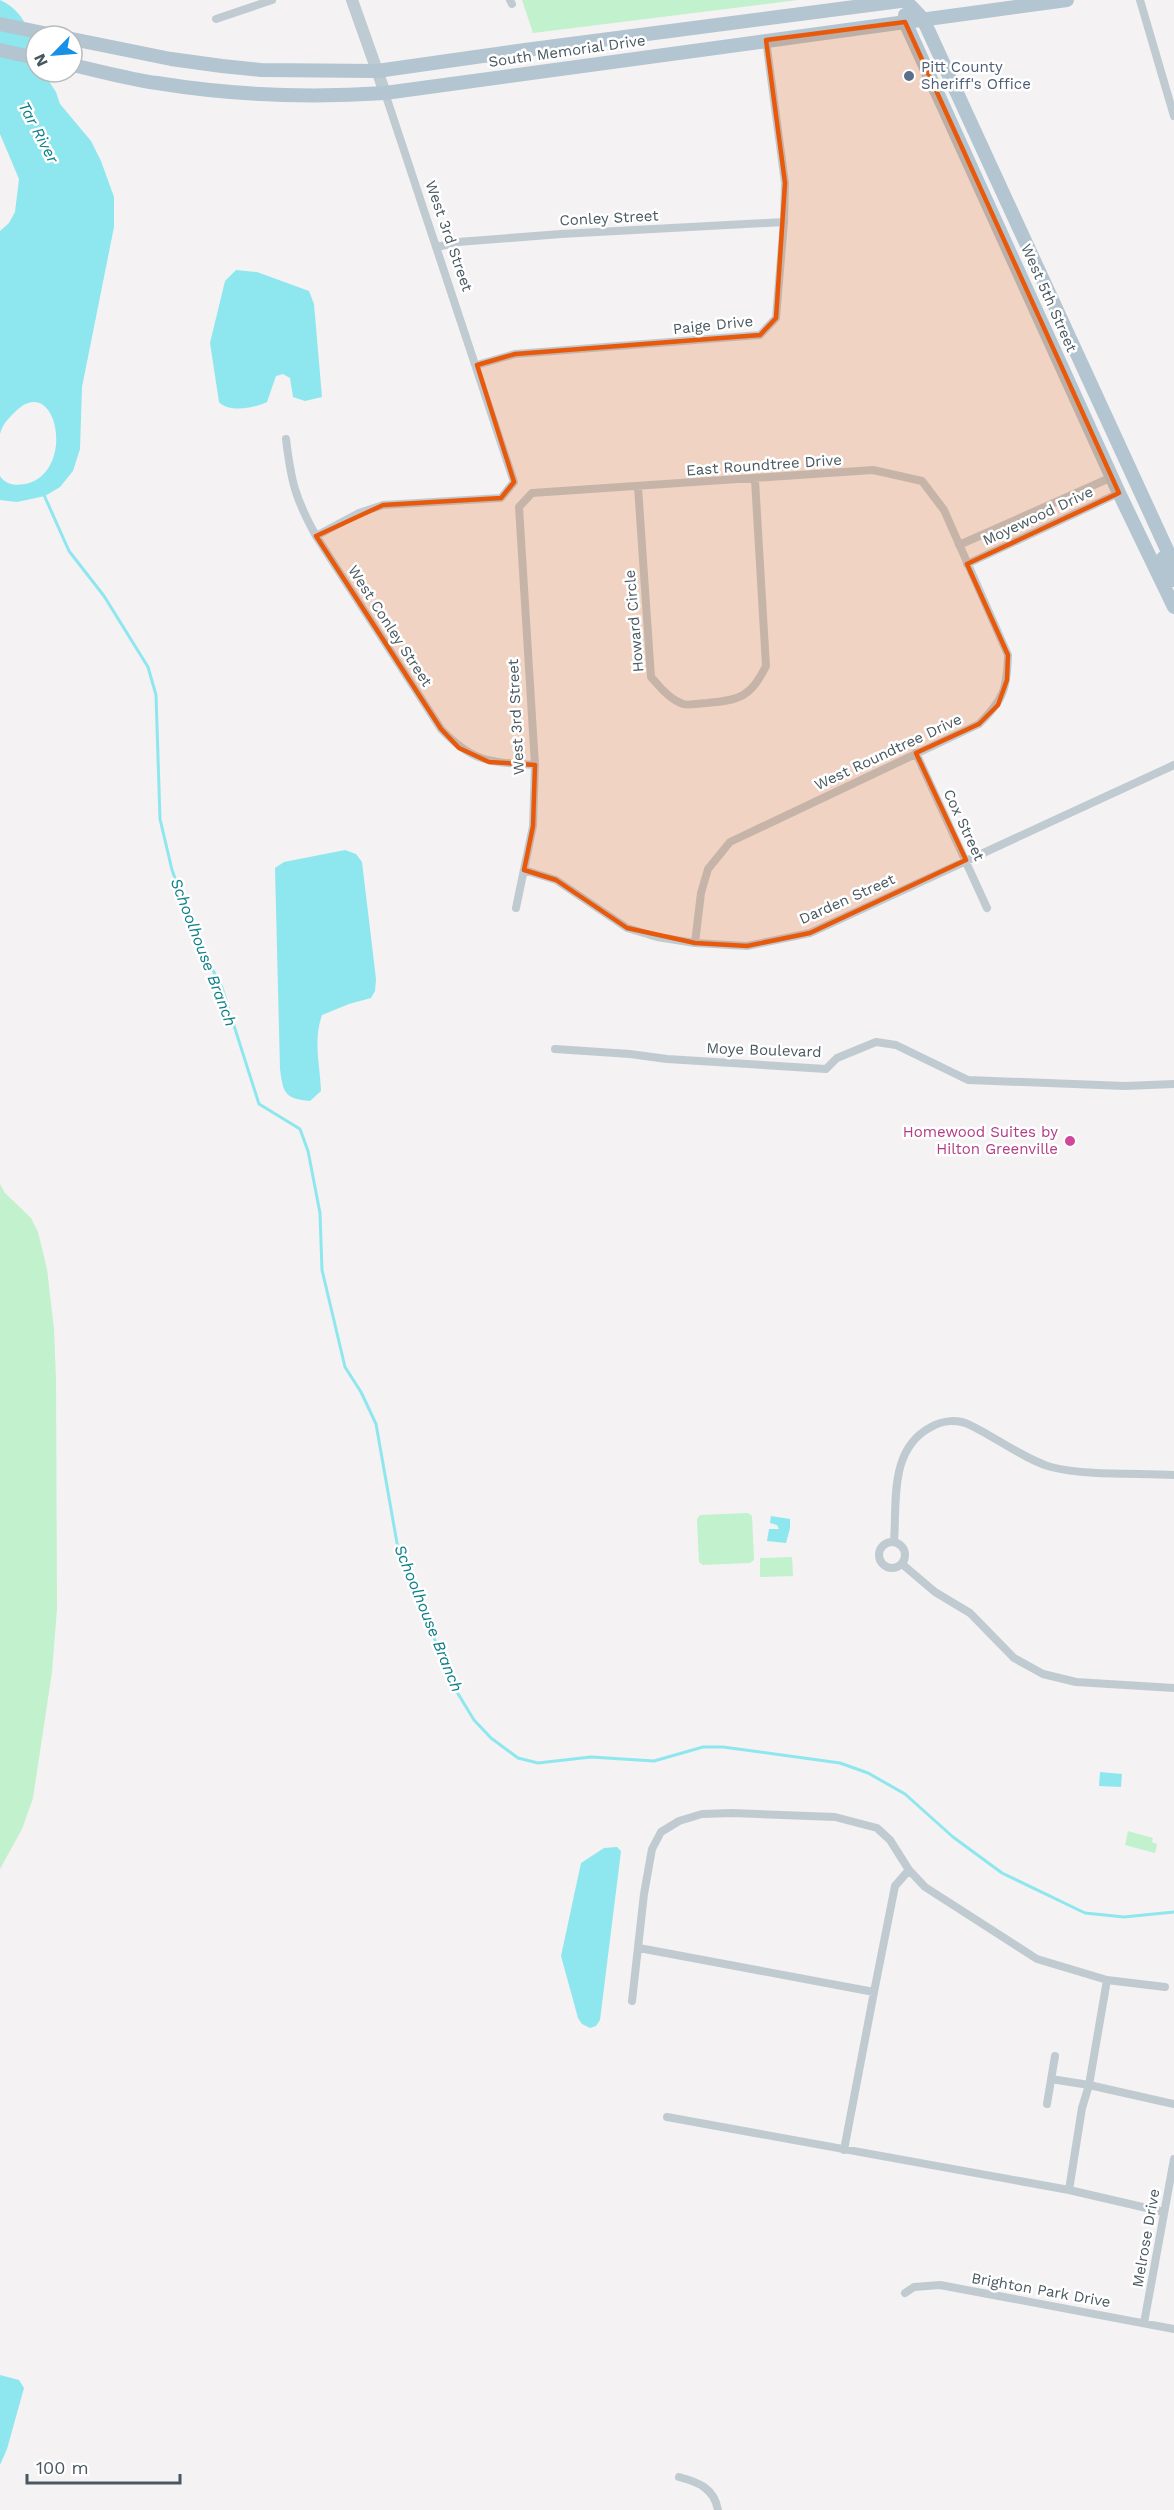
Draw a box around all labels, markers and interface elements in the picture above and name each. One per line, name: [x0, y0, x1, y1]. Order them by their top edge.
north arrow: [24, 24, 84, 84]
street label: South Memorial Drive: [487, 31, 647, 71]
text: N: [30, 51, 52, 70]
place label: Pitt County Sheriff's Office: [921, 58, 1031, 93]
marker: Pitt County Sheriff's Office: [902, 69, 916, 83]
water label: Tar River: [14, 98, 63, 167]
street label: West 3rd Street: [422, 178, 477, 295]
street label: Conley Street: [559, 206, 660, 230]
street label: West 5th Street: [1017, 241, 1081, 355]
street label: Paige Drive: [672, 312, 754, 338]
street label: East Roundtree Drive: [686, 451, 842, 479]
street label: Moyewood Drive: [980, 483, 1096, 549]
street label: West Conley Street: [344, 562, 436, 691]
street label: Howard Circle: [621, 569, 647, 673]
street label: West 3rd Street: [504, 658, 528, 775]
street label: West Roundtree Drive: [811, 710, 965, 794]
street label: Cox Street: [940, 786, 989, 864]
street label: Darden Street: [796, 870, 898, 928]
water label: Schoolhouse Branch: [166, 875, 241, 1029]
street label: Moye Boulevard: [706, 1039, 822, 1061]
place label: Homewood Suites by Hilton Greenville: [903, 1123, 1058, 1158]
marker: Homewood Suites by Hilton Greenville: [1063, 1134, 1077, 1148]
water label: Schoolhouse Branch: [390, 1542, 467, 1695]
street label: Melrose Drive: [1128, 2187, 1164, 2289]
street label: Brighton Park Drive: [970, 2269, 1112, 2311]
scale bar: [27, 2447, 180, 2485]
text: 100 m: [36, 2457, 89, 2478]

